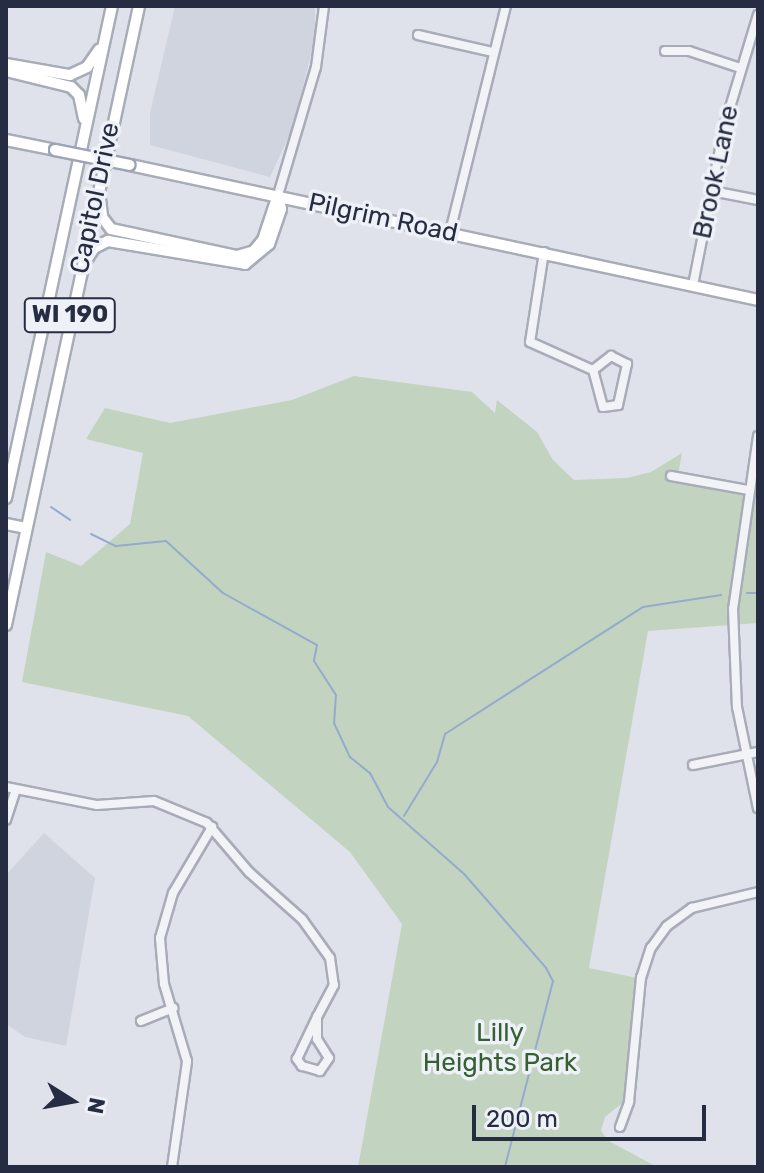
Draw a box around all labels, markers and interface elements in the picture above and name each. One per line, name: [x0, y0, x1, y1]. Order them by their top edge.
street label: Brook Lane: [687, 102, 745, 242]
street label: Capitol Drive: [64, 120, 126, 276]
street label: Pilgrim Road: [305, 187, 461, 249]
road number: WI 190: [22, 295, 118, 335]
park label: Lilly Heights Park: [423, 1017, 577, 1078]
north arrow: [32, 1061, 112, 1141]
scale bar: [476, 1089, 710, 1139]
text: N: [81, 1095, 111, 1116]
text: 200 m: [486, 1105, 558, 1133]

